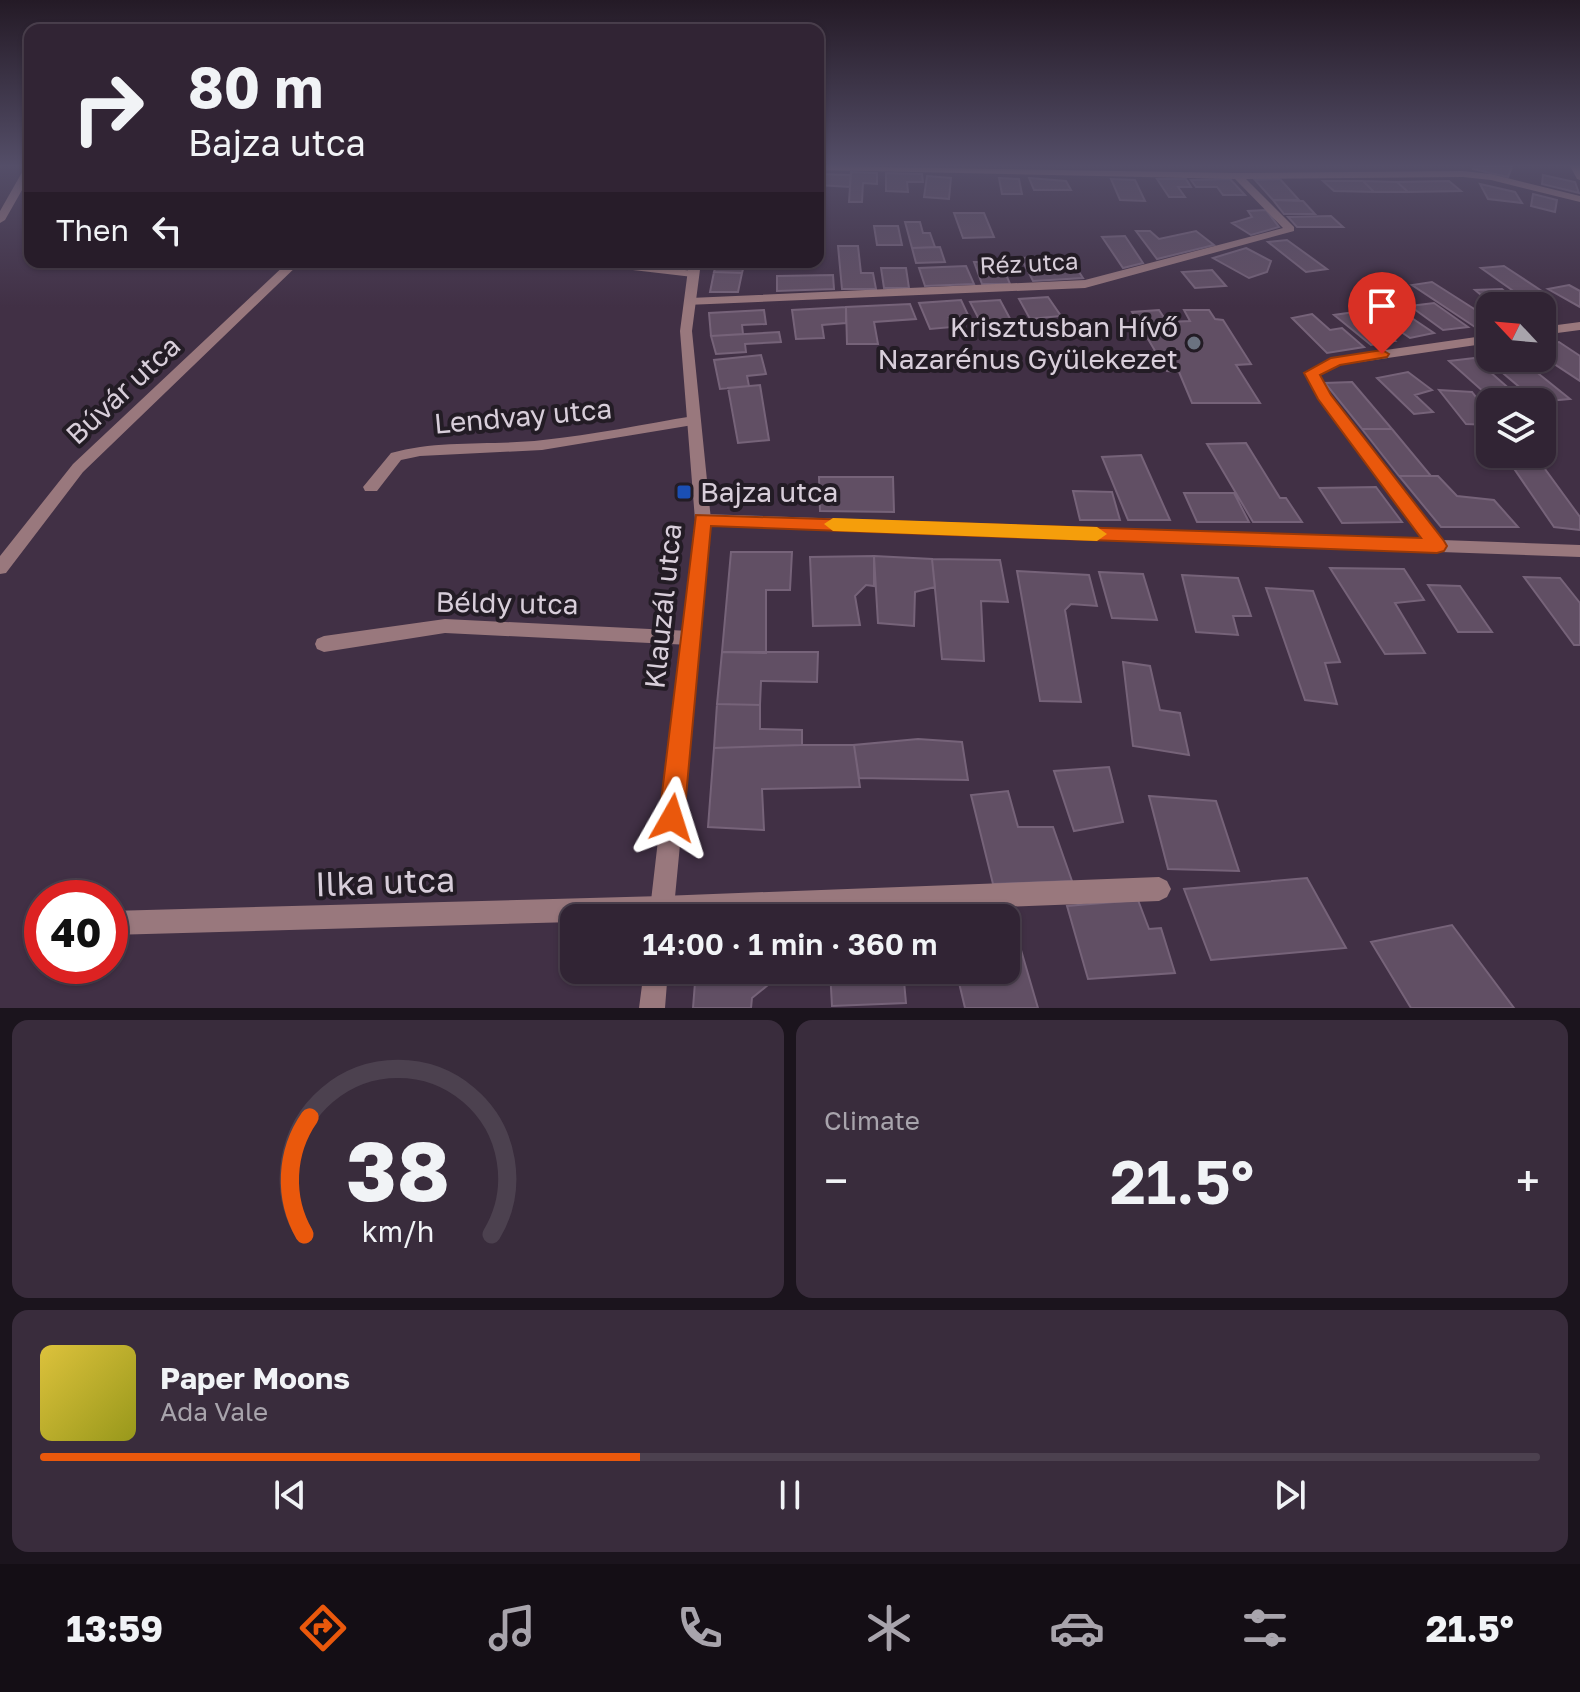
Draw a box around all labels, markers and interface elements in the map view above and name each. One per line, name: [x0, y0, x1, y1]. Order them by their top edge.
text: 80 m: [188, 53, 323, 120]
icon: right: [56, 56, 160, 160]
text: Bajza utca: [188, 121, 366, 164]
icon: left: [145, 208, 189, 252]
text: Then: [56, 212, 129, 248]
street label: Réz utca: [979, 245, 1079, 280]
pin: [1348, 272, 1416, 354]
icon: arrive: [1360, 284, 1404, 328]
north arrow: [1476, 292, 1556, 372]
map controls: [1476, 292, 1556, 468]
place label: Krisztusban Hívő Nazarénus Gyülekezet: [877, 310, 1178, 375]
street label: Búvár utca: [59, 329, 186, 451]
marker: Krisztusban Hívő Nazarénus Gyülekezet: [1185, 334, 1203, 352]
button: layers: [1476, 388, 1556, 468]
street label: Lendvay utca: [433, 391, 613, 440]
place label: Bajza utca: [700, 475, 838, 508]
marker: Bajza utca: [675, 483, 693, 501]
street label: Klauzál utca: [637, 522, 688, 690]
street label: Béldy utca: [435, 585, 579, 620]
position arrow: [630, 776, 714, 860]
street label: Ilka utca: [314, 859, 456, 903]
speed limit sign: 40: [24, 880, 128, 984]
text: 14:00 · 1 min · 360 m: [642, 926, 938, 962]
text: Climate: [824, 1105, 920, 1136]
text: 38: [346, 1119, 450, 1219]
text: 21.5°: [1110, 1145, 1254, 1217]
text: −: [824, 1154, 848, 1207]
text: +: [1516, 1154, 1540, 1207]
text: km/h: [362, 1214, 434, 1248]
text: Paper Moons: [160, 1360, 350, 1396]
text: Ada Vale: [160, 1396, 268, 1427]
icon: previous: [268, 1473, 312, 1517]
icon: pause: [768, 1473, 812, 1517]
icon: next: [1268, 1473, 1312, 1517]
icon: directions: [295, 1600, 351, 1656]
icon: music: [484, 1600, 540, 1656]
icon: phone: [672, 1600, 728, 1656]
icon: climate: [861, 1600, 917, 1656]
icon: car: [1049, 1600, 1105, 1656]
icon: filters: [1237, 1600, 1293, 1656]
text: 13:59: [66, 1607, 163, 1650]
text: 21.5°: [1426, 1607, 1514, 1650]

